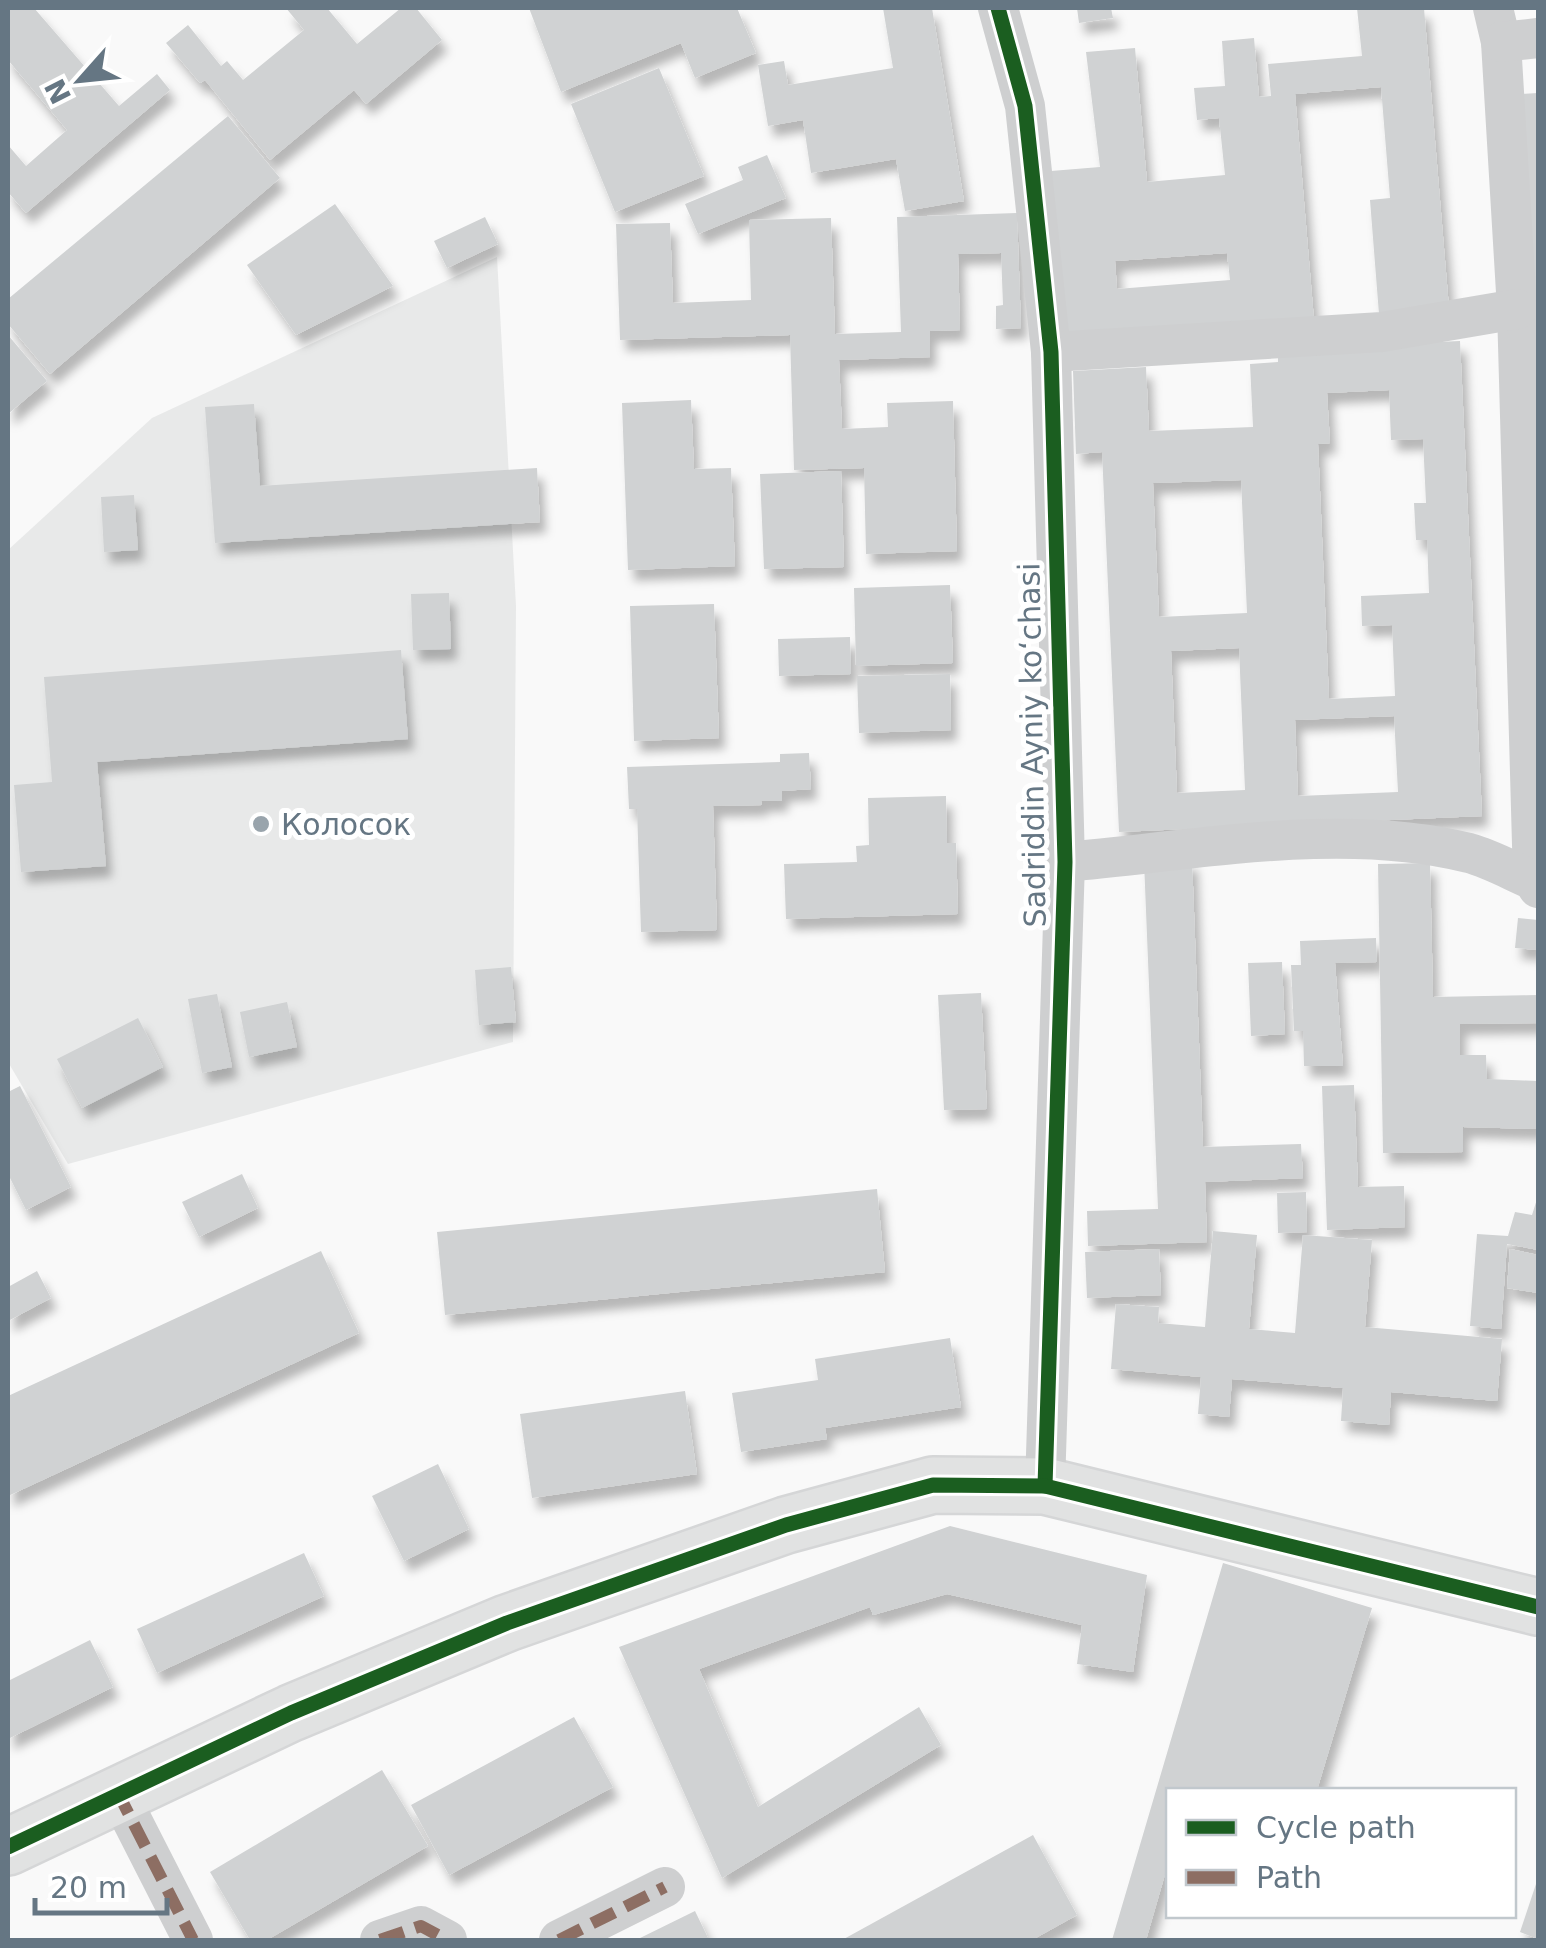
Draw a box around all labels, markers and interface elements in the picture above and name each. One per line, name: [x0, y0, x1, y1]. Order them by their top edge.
north arrow: [30, 30, 130, 130]
text: N: [38, 73, 78, 109]
street label: Sadriddin Ayniy koʻchasi: [1011, 562, 1053, 928]
place label: Колосок: [281, 807, 411, 842]
marker: Колосок: [250, 813, 272, 835]
legend: [1166, 1788, 1516, 1918]
text: Cycle path: [1256, 1810, 1416, 1845]
scale bar: [35, 1853, 168, 1915]
text: Path: [1256, 1860, 1322, 1895]
text: 20 m: [50, 1870, 127, 1905]

